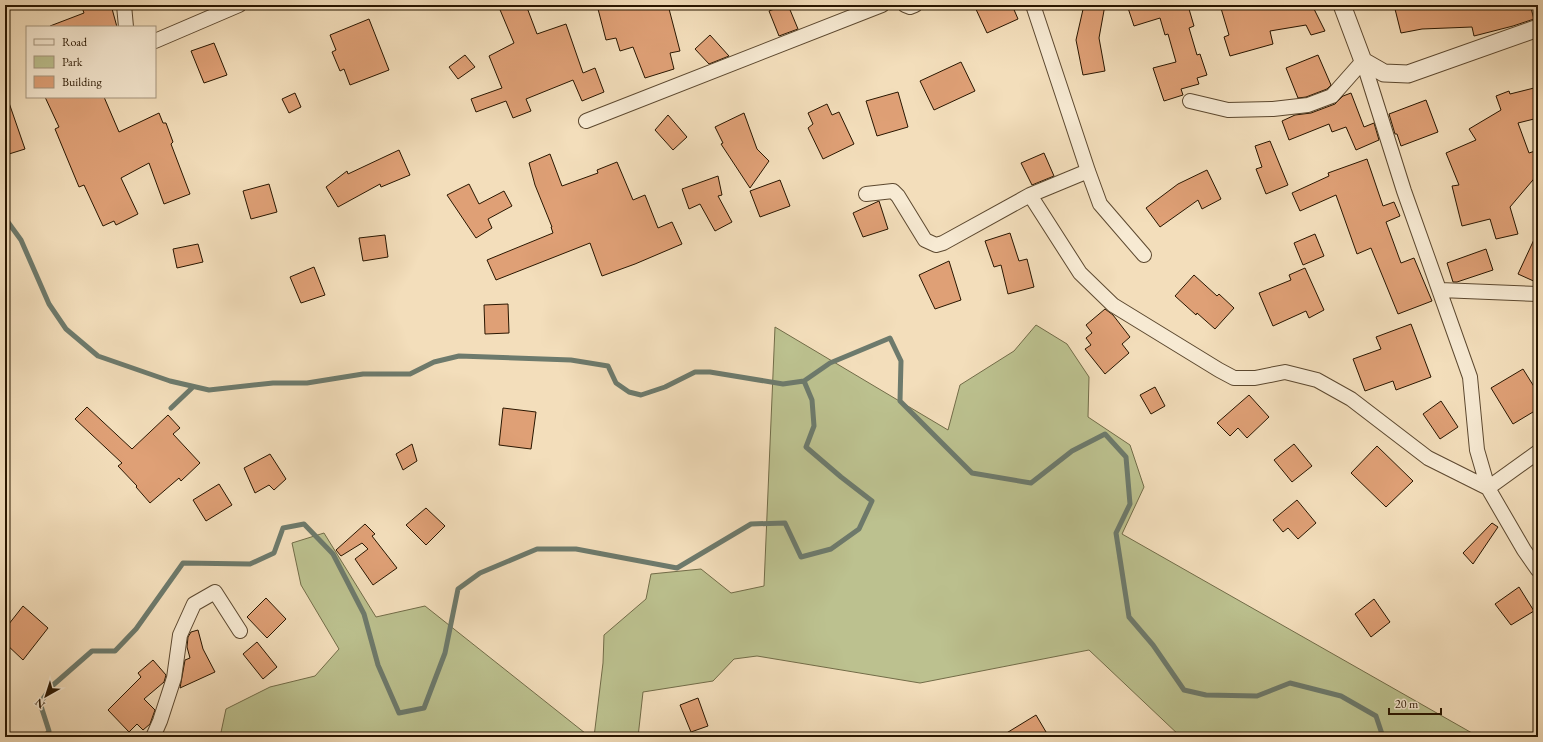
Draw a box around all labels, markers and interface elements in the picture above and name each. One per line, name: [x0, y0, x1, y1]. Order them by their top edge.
legend: [26, 26, 156, 98]
text: Road: [62, 34, 88, 50]
text: Park: [62, 54, 83, 70]
text: Building: [62, 74, 103, 90]
north arrow: [26, 676, 66, 716]
scale bar: [1389, 690, 1441, 716]
text: N: [32, 695, 48, 712]
text: 20 m: [1395, 696, 1419, 712]

